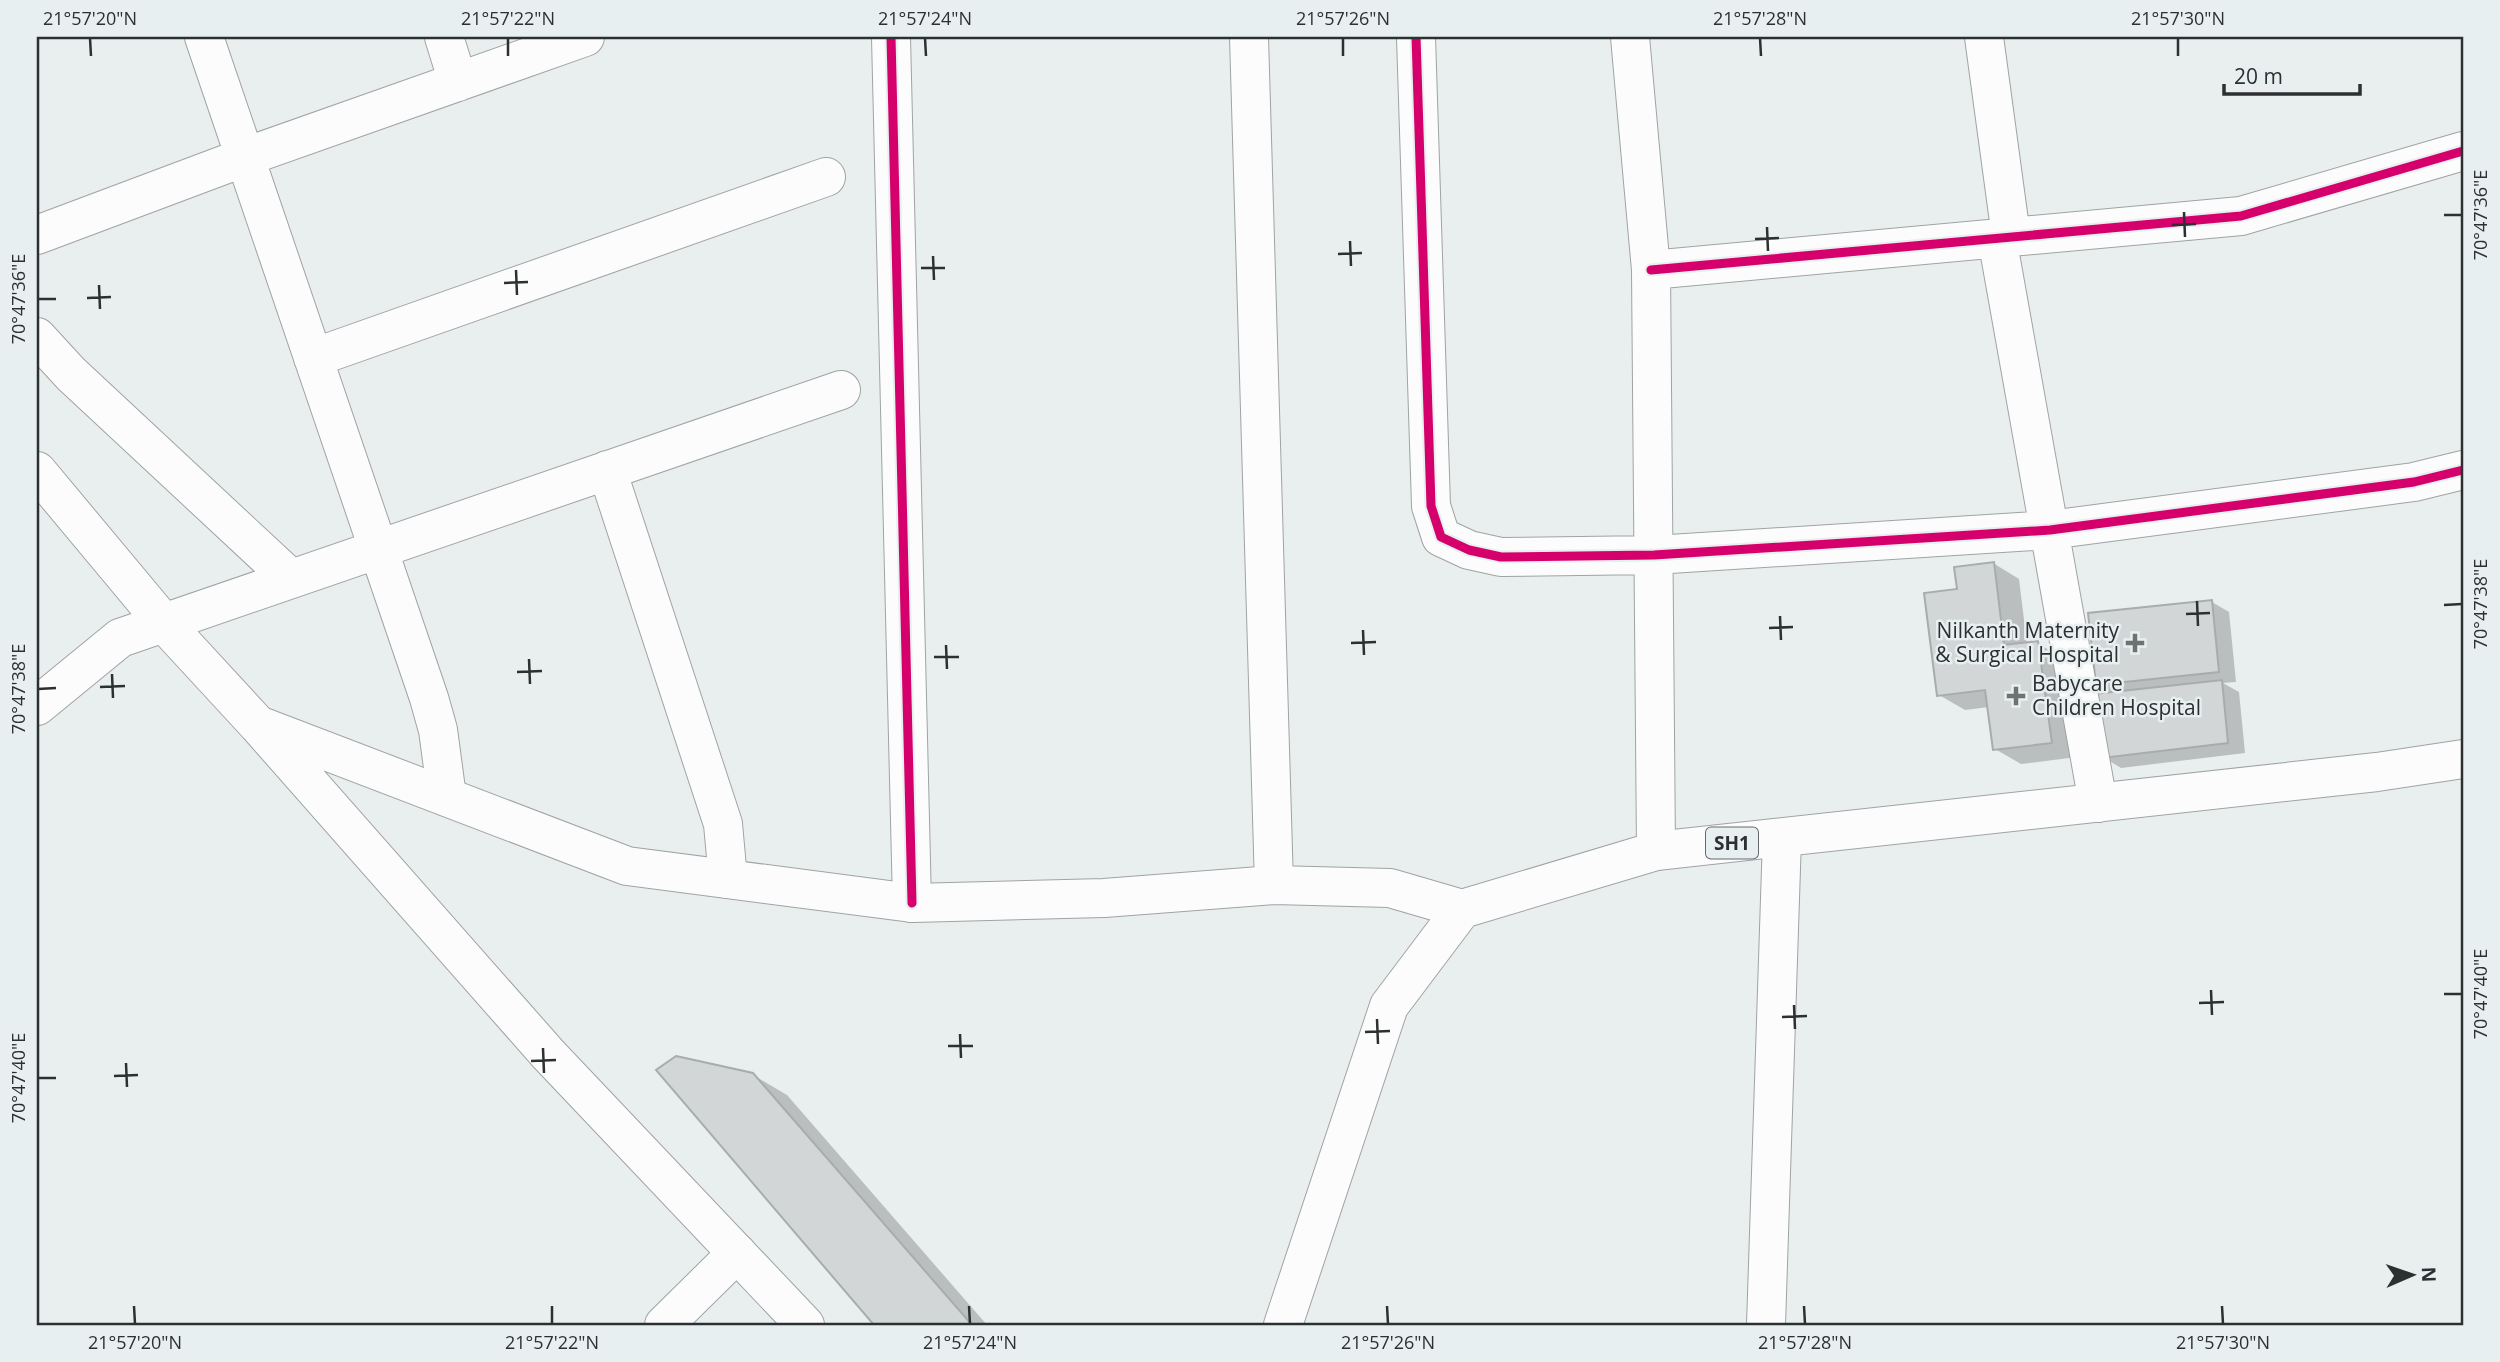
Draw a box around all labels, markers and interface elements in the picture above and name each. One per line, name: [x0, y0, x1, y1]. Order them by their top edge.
text: 21°57'20"N: [43, 6, 137, 30]
text: 21°57'22"N: [461, 6, 555, 30]
text: 21°57'24"N: [878, 6, 972, 30]
text: 21°57'26"N: [1296, 6, 1390, 30]
text: 21°57'28"N: [1713, 6, 1807, 30]
text: 21°57'30"N: [2131, 6, 2225, 30]
scale bar: [2224, 52, 2360, 96]
text: 20 m: [2234, 62, 2283, 90]
text: 70°47'36"E: [2468, 170, 2492, 260]
text: 70°47'36"E: [6, 254, 30, 344]
text: 70°47'38"E: [2468, 559, 2492, 649]
place label: Nilkanth Maternity & Surgical Hospital: [1935, 616, 2119, 668]
marker: Nilkanth Maternity & Surgical Hospital: [2125, 633, 2145, 653]
text: 70°47'38"E: [6, 644, 30, 734]
place label: Babycare Children Hospital: [2032, 669, 2201, 721]
marker: Babycare Children Hospital: [2006, 686, 2026, 706]
road number: SH1: [1706, 828, 1758, 858]
text: 70°47'40"E: [2468, 949, 2492, 1039]
text: 70°47'40"E: [6, 1033, 30, 1123]
north arrow: [2378, 1240, 2448, 1310]
text: N: [2416, 1266, 2442, 1283]
text: 21°57'20"N: [88, 1330, 182, 1354]
text: 21°57'22"N: [505, 1330, 599, 1354]
text: 21°57'24"N: [923, 1330, 1017, 1354]
text: 21°57'26"N: [1341, 1330, 1435, 1354]
text: 21°57'28"N: [1758, 1330, 1852, 1354]
text: 21°57'30"N: [2176, 1330, 2270, 1354]

